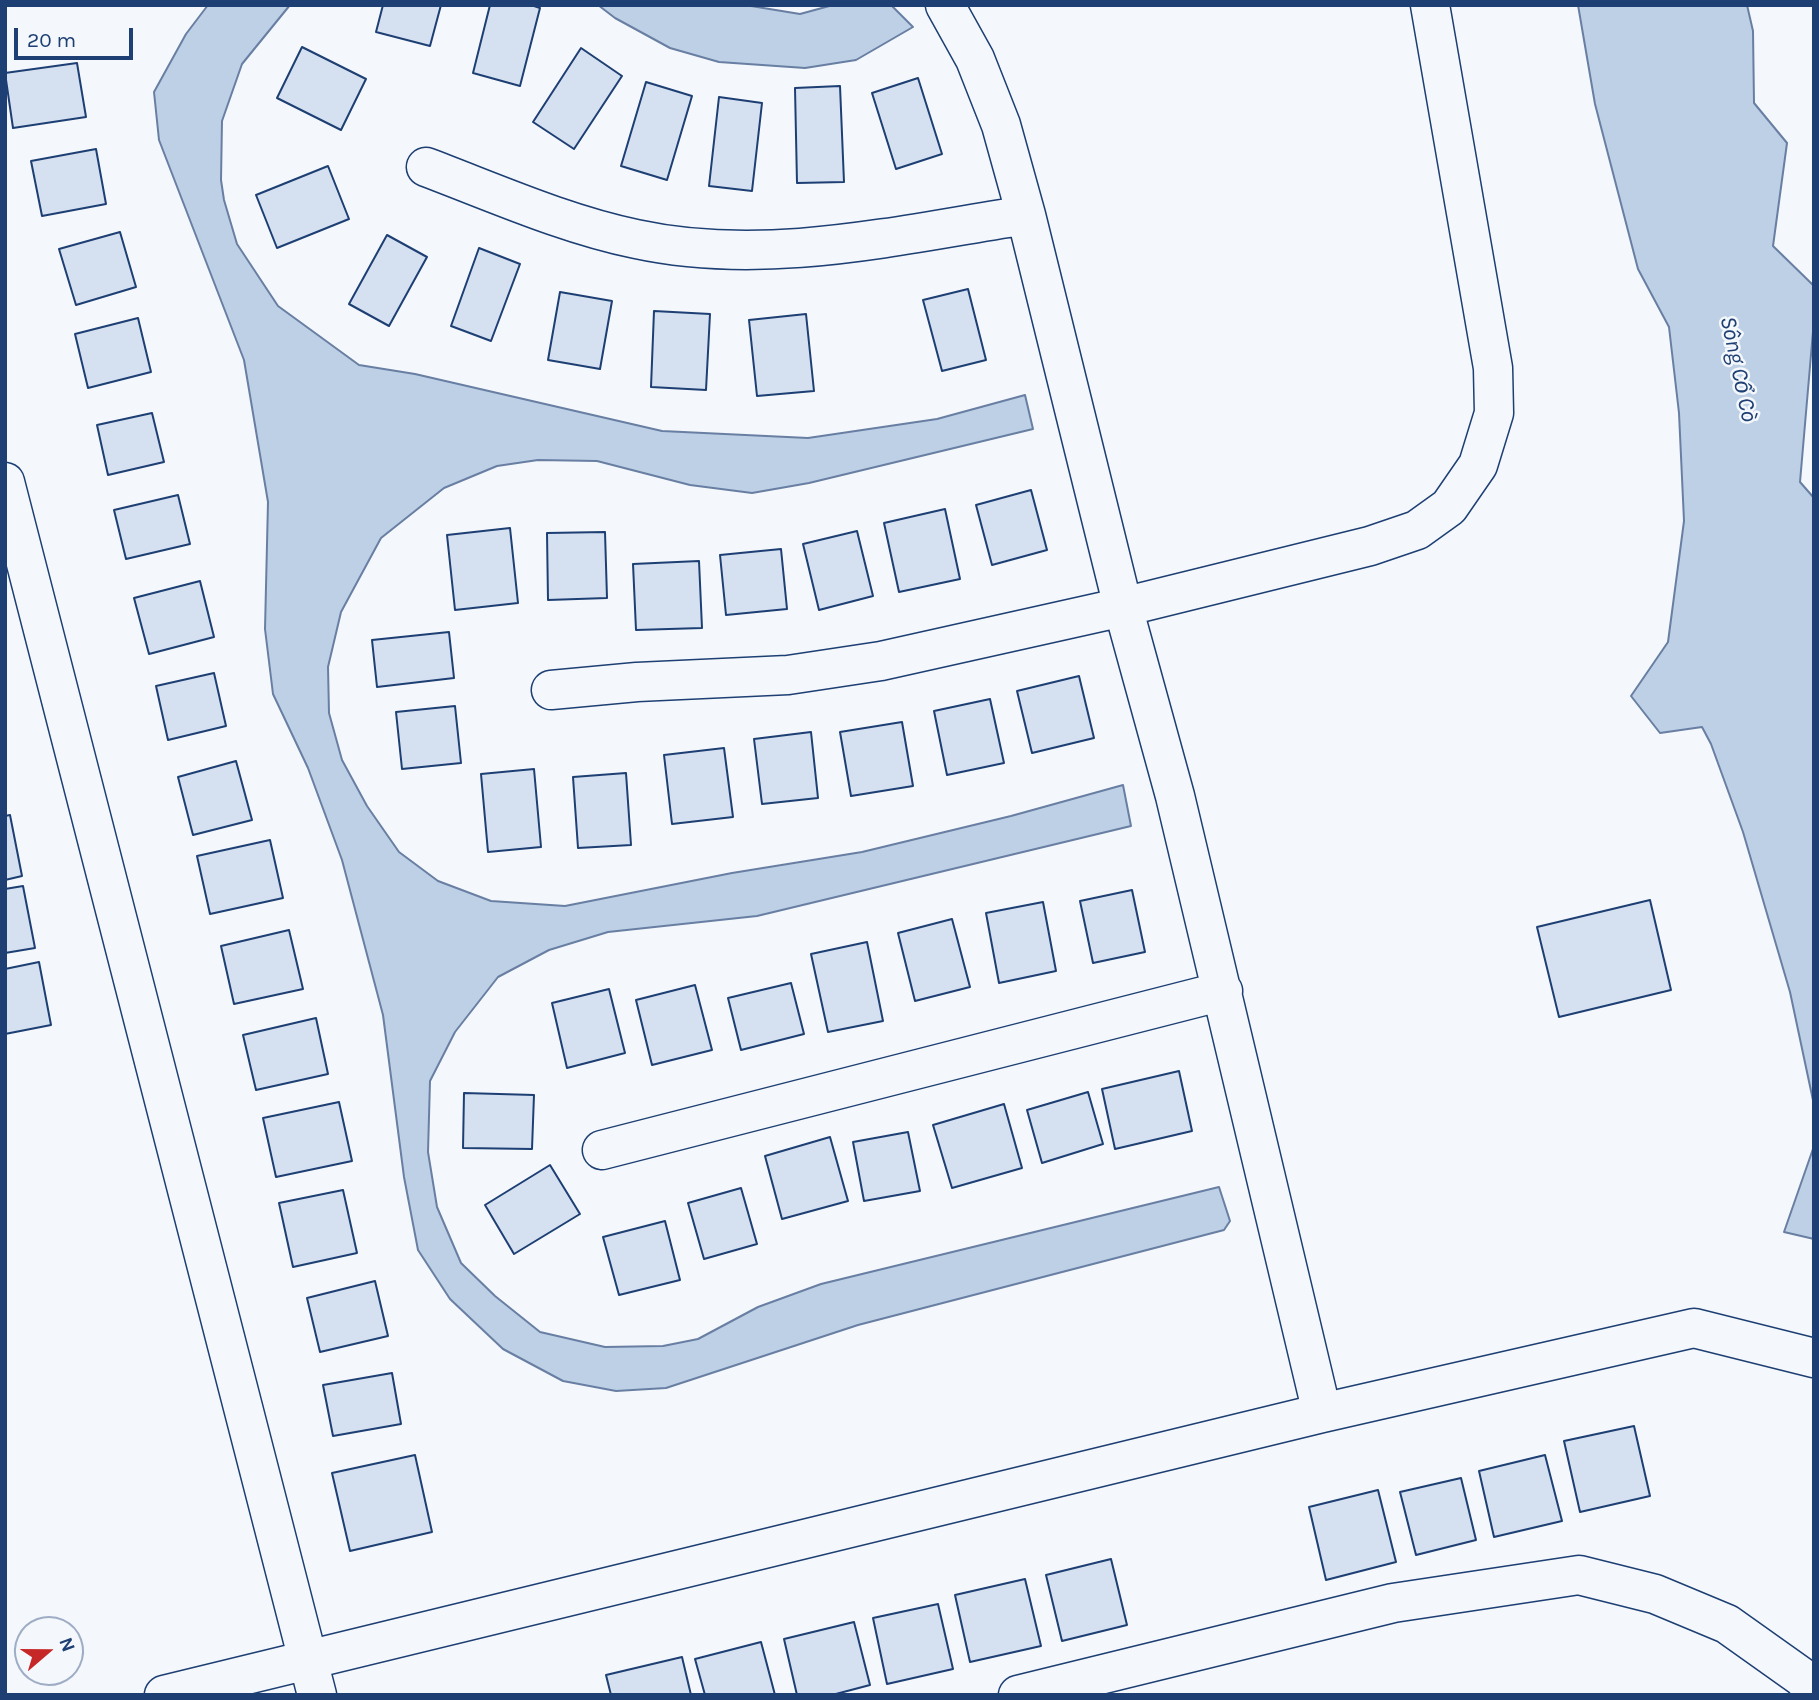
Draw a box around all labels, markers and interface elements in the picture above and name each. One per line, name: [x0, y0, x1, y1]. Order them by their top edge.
scale bar: [18, 14, 136, 58]
text: 20 m: [27, 28, 76, 52]
water label: Sông Cổ Cò: [1713, 314, 1763, 424]
north arrow: [14, 1616, 84, 1686]
text: N: [54, 1634, 80, 1655]

